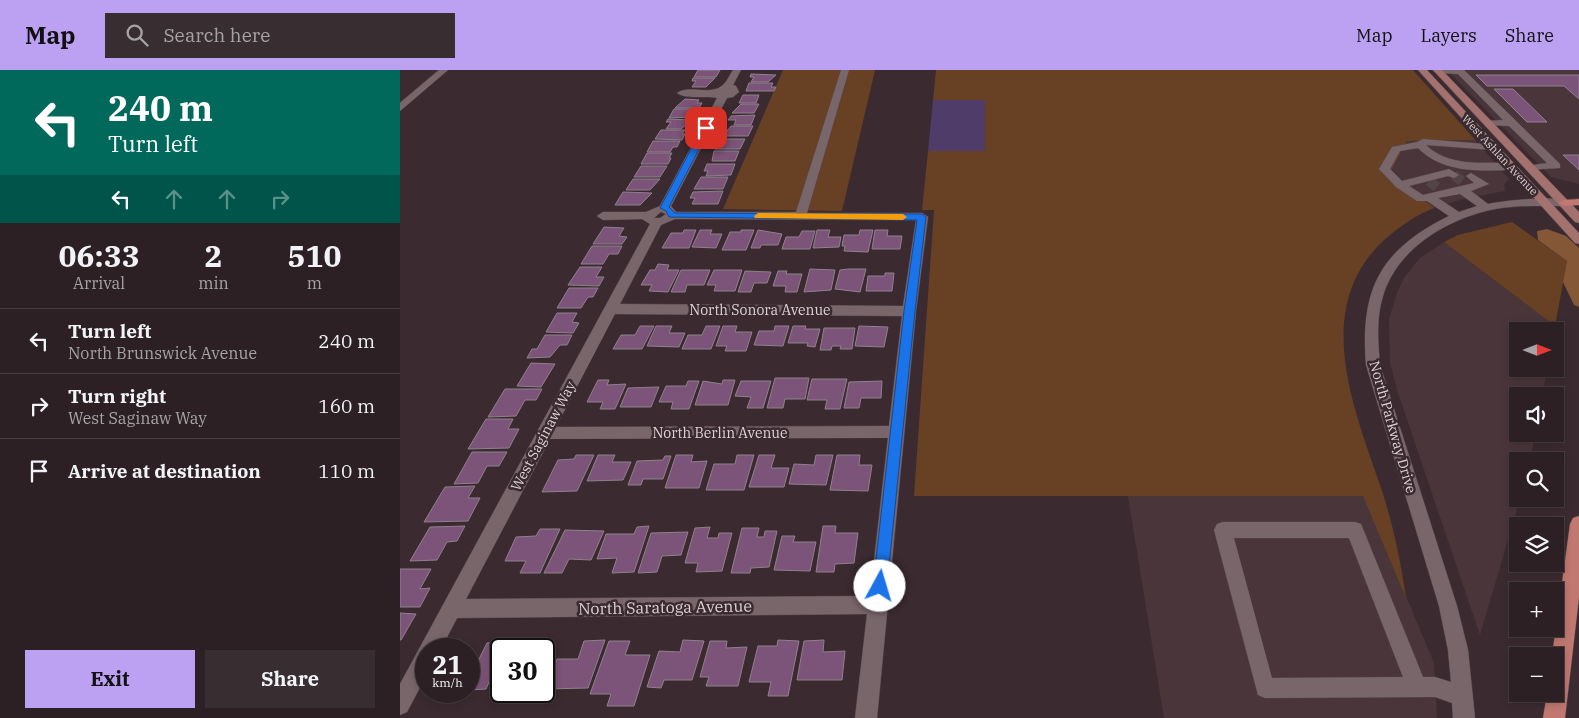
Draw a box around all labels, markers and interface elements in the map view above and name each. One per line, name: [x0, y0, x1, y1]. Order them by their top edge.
search box: [105, 13, 455, 58]
text: Map: [25, 19, 75, 51]
icon: search: [123, 21, 151, 49]
text: Search here: [163, 23, 270, 47]
text: Map: [1356, 24, 1393, 47]
text: Layers: [1421, 24, 1477, 47]
text: Share: [1505, 24, 1554, 47]
text: 240 m: [108, 85, 213, 131]
icon: left: [25, 90, 90, 155]
pin: [685, 107, 727, 149]
street label: West Ashlan Avenue: [1459, 112, 1541, 198]
icon: arrive: [692, 114, 720, 142]
text: Turn left: [108, 129, 198, 158]
icon: left: [107, 185, 135, 213]
icon: ahead: [160, 185, 188, 213]
icon: ahead: [213, 185, 241, 213]
icon: right: [266, 185, 294, 213]
text: 06:33: [59, 236, 140, 275]
text: 2: [205, 236, 223, 275]
text: 510: [287, 236, 341, 275]
text: Arrival: [73, 273, 125, 293]
text: min: [198, 273, 229, 293]
text: m: [307, 273, 322, 293]
street label: North Sonora Avenue: [689, 301, 831, 319]
text: Turn left: [68, 319, 151, 343]
north arrow: [1509, 322, 1564, 378]
map controls: [1509, 322, 1564, 702]
icon: left: [25, 327, 53, 355]
text: 240 m: [318, 329, 375, 353]
text: North Brunswick Avenue: [68, 343, 257, 363]
street label: North Parkway Drive: [1365, 359, 1421, 495]
street label: West Saginaw Way: [507, 378, 580, 494]
text: Turn right: [68, 384, 166, 408]
button: sound: [1509, 387, 1564, 442]
icon: right: [25, 392, 53, 420]
text: 160 m: [318, 394, 375, 418]
text: West Saginaw Way: [68, 408, 207, 428]
street label: North Berlin Avenue: [652, 424, 788, 442]
button: search: [1509, 452, 1564, 507]
icon: arrive: [25, 457, 53, 485]
text: Arrive at destination: [68, 459, 261, 483]
text: 110 m: [318, 459, 375, 483]
button: layers: [1509, 517, 1564, 572]
position arrow: [853, 559, 905, 611]
button: +: [1509, 582, 1564, 637]
street label: North Saratoga Avenue: [578, 595, 752, 619]
speed limit sign: 30: [490, 638, 555, 703]
button: −: [1509, 647, 1564, 702]
text: 21: [432, 648, 463, 681]
button: Exit: [25, 650, 195, 708]
button: Share: [205, 650, 375, 708]
text: km/h: [432, 675, 463, 690]

